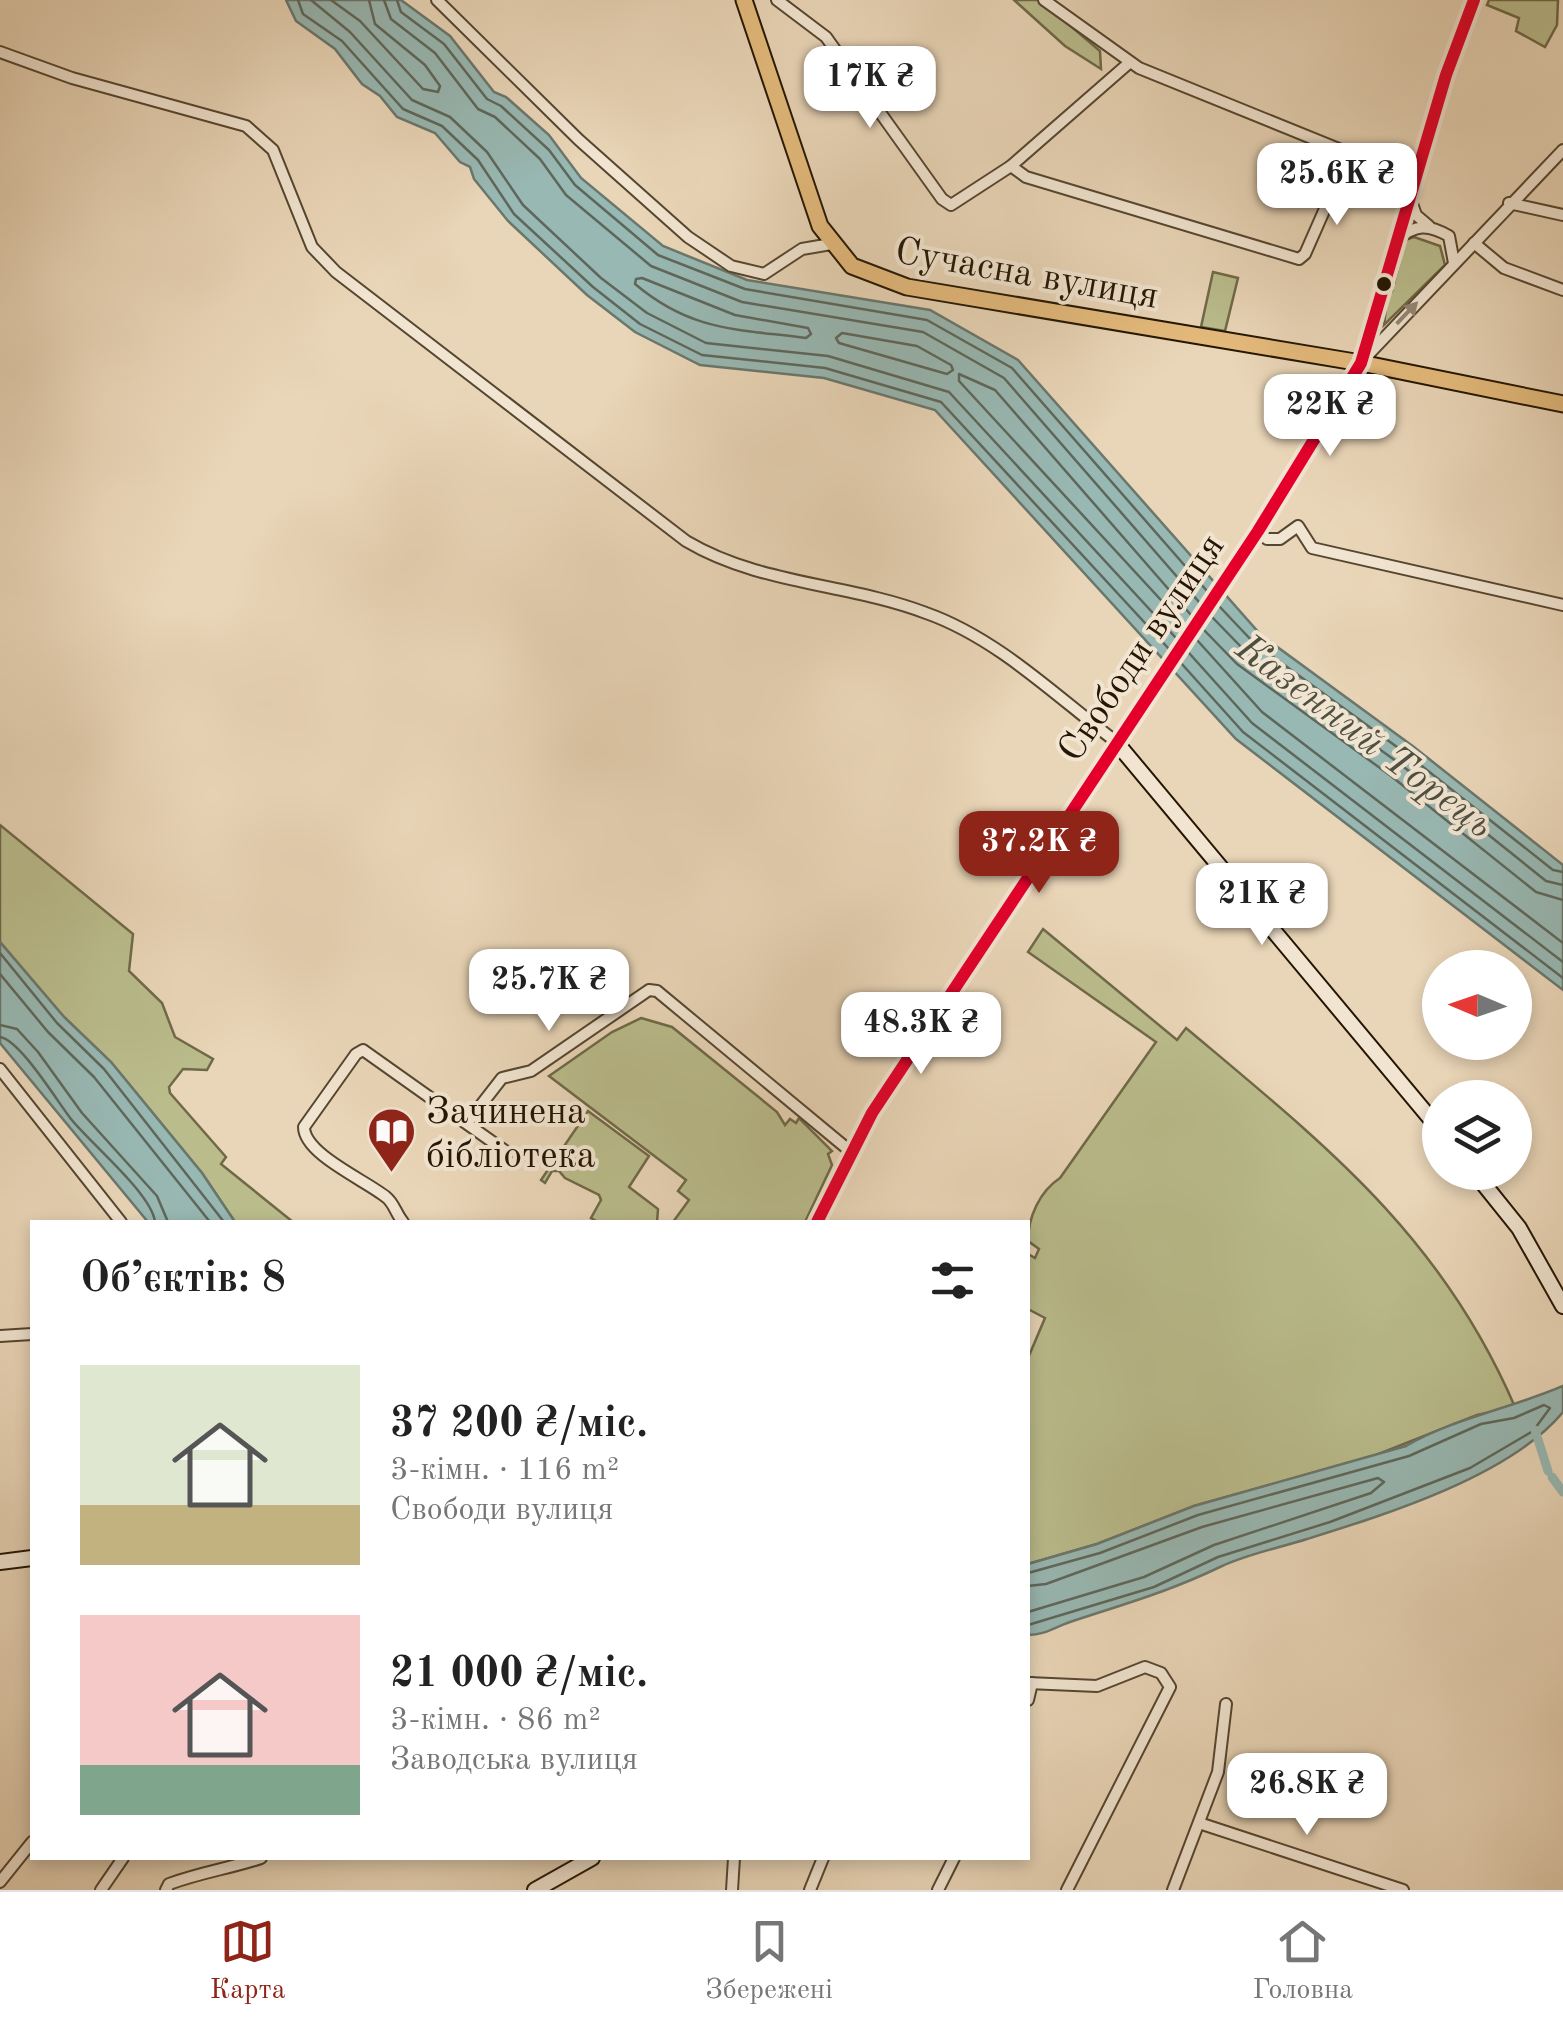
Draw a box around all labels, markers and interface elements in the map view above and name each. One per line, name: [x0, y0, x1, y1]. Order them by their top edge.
pin: 17K ₴: [800, 46, 940, 131]
text: 17K ₴: [826, 62, 914, 94]
pin: 25.6K ₴: [1245, 143, 1429, 228]
text: 25.6K ₴: [1279, 159, 1395, 191]
street label: Сучасна вулиця: [892, 233, 1161, 317]
unlabelled marker: [1374, 274, 1394, 294]
one-way arrow: [1395, 301, 1418, 325]
pin: 22K ₴: [1260, 374, 1400, 459]
text: 22K ₴: [1286, 390, 1374, 422]
street label: Свободи вулиця: [1053, 528, 1232, 769]
water label: Казенний Торець: [1227, 628, 1500, 848]
pin: 37.2K ₴: [947, 811, 1131, 896]
text: 37.2K ₴: [981, 827, 1097, 859]
pin: 21K ₴: [1192, 863, 1332, 948]
text: 21K ₴: [1218, 879, 1306, 911]
pin: 25.7K ₴: [457, 949, 641, 1034]
north arrow: [1422, 950, 1532, 1060]
map controls: [1422, 950, 1532, 1190]
text: 25.7K ₴: [491, 965, 607, 997]
pin: 48.3K ₴: [829, 992, 1013, 1077]
text: 48.3K ₴: [863, 1008, 979, 1040]
button: layers: [1422, 1080, 1532, 1190]
place label: Зачинена бібліотека: [426, 1094, 596, 1176]
library icon: Зачинена бібліотека: [365, 1106, 417, 1174]
icon: filters: [925, 1253, 980, 1308]
text: Об’єктів: 8: [80, 1259, 286, 1301]
text: 37 200 ₴/міс.: [390, 1404, 648, 1446]
icon: home: [160, 1405, 280, 1525]
text: 3-кімн. · 116 m²: [390, 1455, 619, 1487]
text: Свободи вулиця: [390, 1495, 613, 1527]
text: 21 000 ₴/міс.: [390, 1654, 648, 1696]
icon: home: [160, 1655, 280, 1775]
text: 3-кімн. · 86 m²: [390, 1705, 601, 1737]
text: Заводська вулиця: [390, 1745, 638, 1777]
pin: 26.8K ₴: [1215, 1753, 1399, 1838]
text: 26.8K ₴: [1249, 1769, 1365, 1801]
tab: Карта: [210, 1914, 286, 2009]
tab: Збережені: [705, 1914, 833, 2009]
tab: Головна: [1252, 1914, 1353, 2009]

